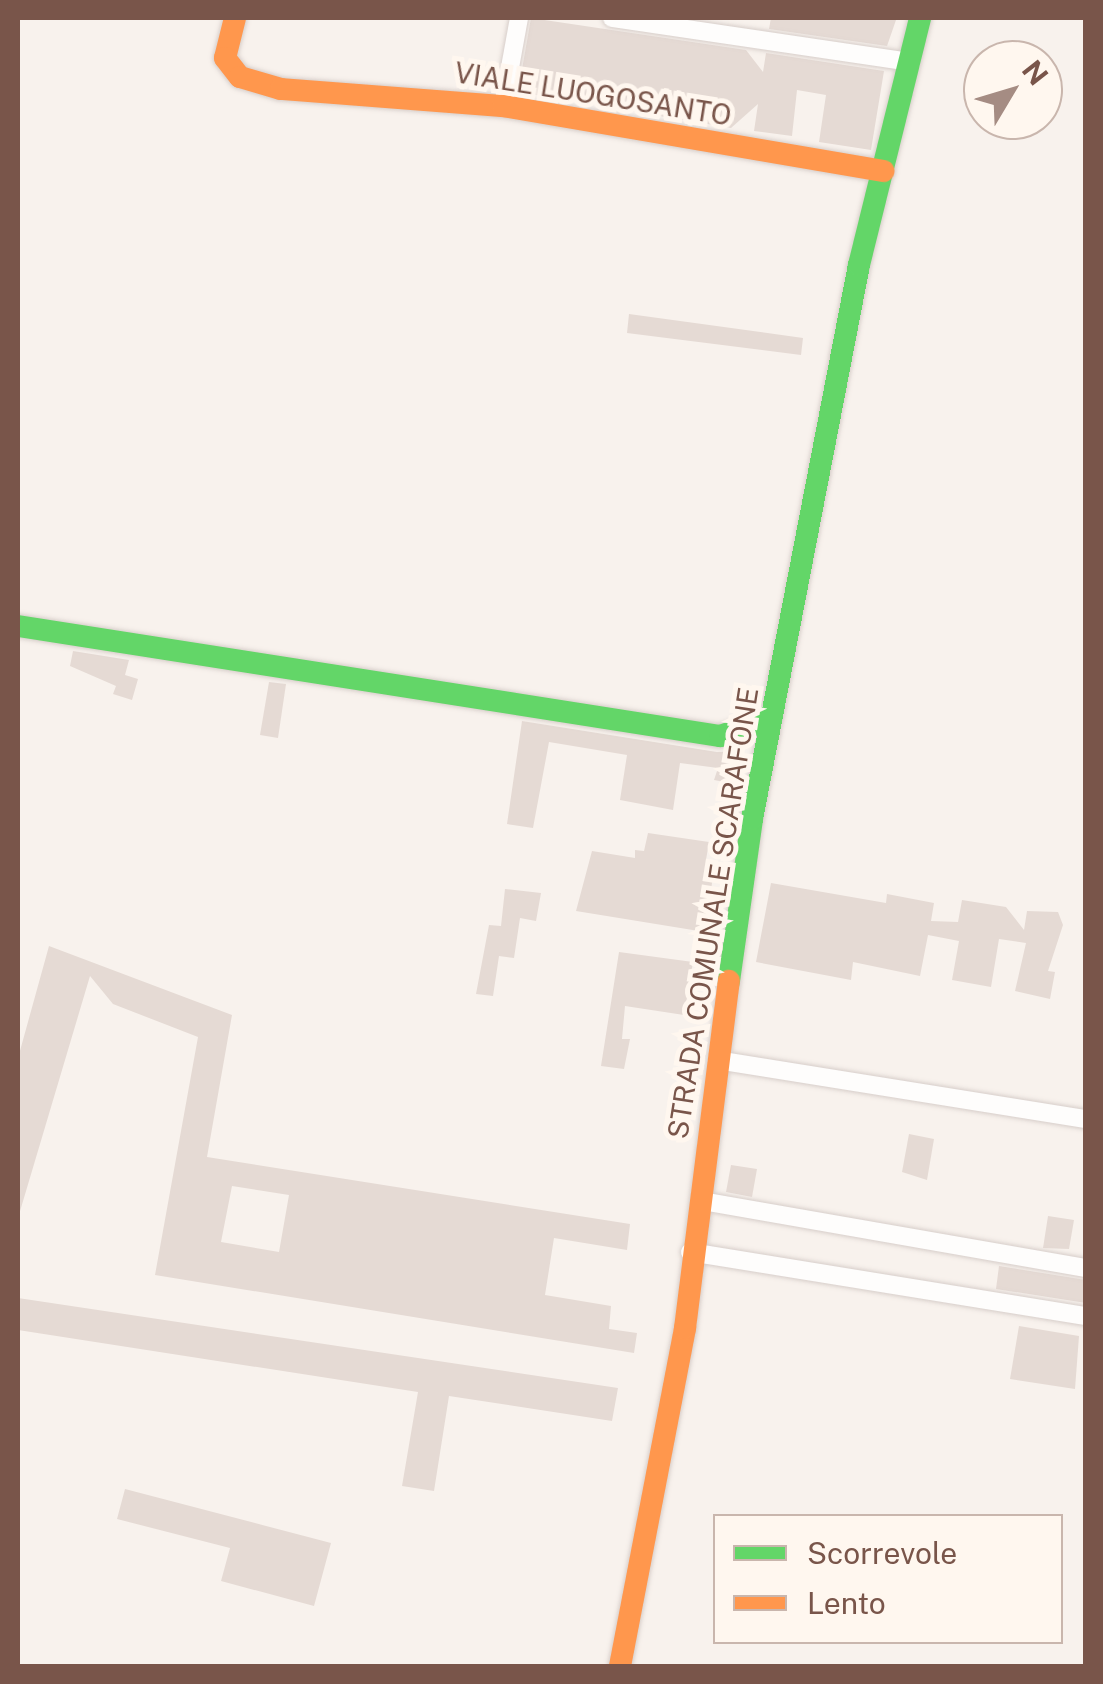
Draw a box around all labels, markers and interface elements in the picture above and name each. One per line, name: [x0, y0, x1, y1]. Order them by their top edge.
north arrow: [963, 40, 1063, 140]
text: N: [1016, 54, 1055, 91]
street label: VIALE LUOGOSANTO: [452, 56, 734, 132]
street label: STRADA COMUNALE SCARAFONE: [661, 685, 765, 1141]
legend: [713, 1514, 1063, 1644]
text: Scorrevole: [807, 1535, 957, 1571]
text: Lento: [807, 1585, 886, 1621]

